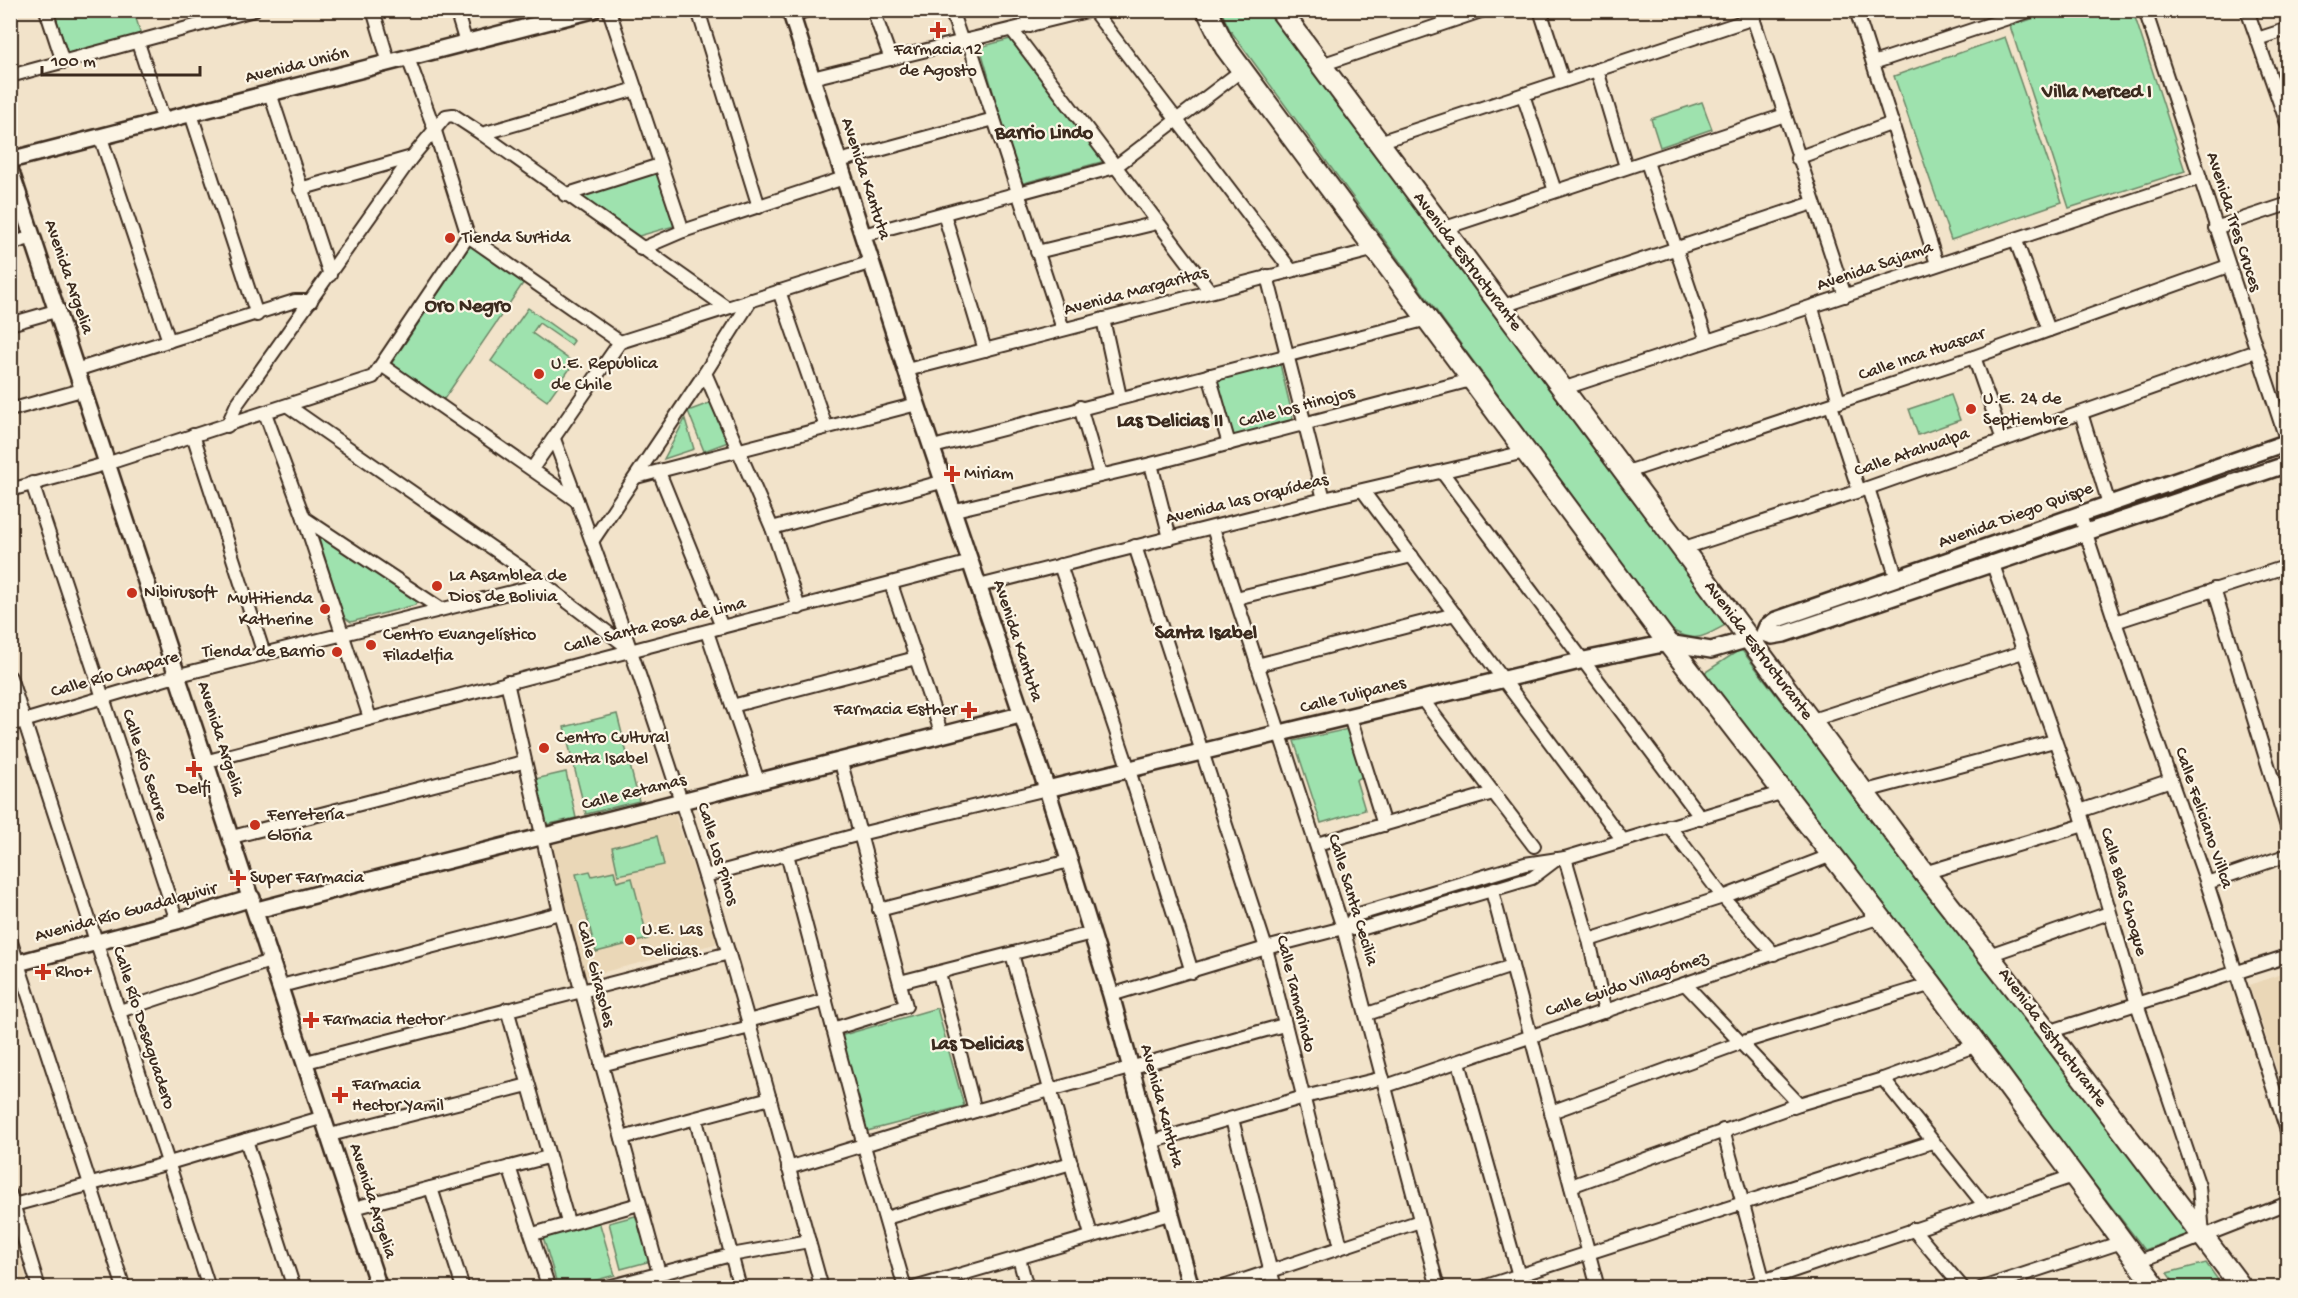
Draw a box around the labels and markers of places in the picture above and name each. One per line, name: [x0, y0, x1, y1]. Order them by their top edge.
marker: Farmacia 12 de Agosto: [931, 23, 945, 37]
place label: Farmacia 12 de Agosto: [893, 40, 983, 82]
place label: Tienda Surtida: [461, 228, 571, 249]
marker: Tienda Surtida: [443, 231, 457, 245]
place label: U.E. Republica de Chile: [551, 354, 659, 396]
marker: U.E. Republica de Chile: [532, 367, 546, 381]
place label: U.E. 24 de Septiembre: [1983, 389, 2069, 431]
marker: U.E. 24 de Septiembre: [1964, 402, 1978, 416]
place label: Miriam: [964, 464, 1014, 485]
marker: Miriam: [945, 467, 959, 481]
place label: La Asamblea de Dios de Bolivia: [448, 566, 567, 608]
marker: La Asamblea de Dios de Bolivia: [430, 579, 444, 593]
place label: Nibirusoft: [144, 583, 218, 604]
marker: Nibirusoft: [125, 586, 139, 600]
place label: Multitienda Katherine: [227, 589, 314, 631]
marker: Multitienda Katherine: [318, 602, 332, 616]
place label: Centro Evangelístico Filadelfia: [382, 625, 536, 667]
marker: Centro Evangelístico Filadelfia: [364, 638, 378, 652]
place label: Tienda de Barrio: [201, 642, 325, 663]
marker: Tienda de Barrio: [330, 645, 344, 659]
place label: Farmacia Esther: [833, 700, 959, 721]
marker: Farmacia Esther: [962, 703, 976, 717]
place label: Centro Cultural Santa Isabel: [556, 728, 669, 770]
marker: Centro Cultural Santa Isabel: [537, 741, 551, 755]
marker: Delfi: [187, 762, 201, 776]
place label: Delfi: [176, 779, 211, 800]
place label: Ferretería Gloria: [266, 805, 345, 847]
marker: Ferretería Gloria: [248, 818, 262, 832]
place label: Super Farmacia: [250, 868, 365, 889]
marker: Super Farmacia: [231, 871, 245, 885]
place label: U.E. Las Delicias.: [641, 920, 704, 962]
marker: U.E. Las Delicias.: [623, 933, 637, 947]
place label: Rho+: [55, 962, 92, 983]
marker: Rho+: [36, 965, 50, 979]
place label: Farmacia Hector: [322, 1010, 446, 1031]
marker: Farmacia Hector: [304, 1013, 318, 1027]
place label: Farmacia Hector Yamil: [351, 1075, 444, 1117]
marker: Farmacia Hector Yamil: [333, 1088, 347, 1102]

